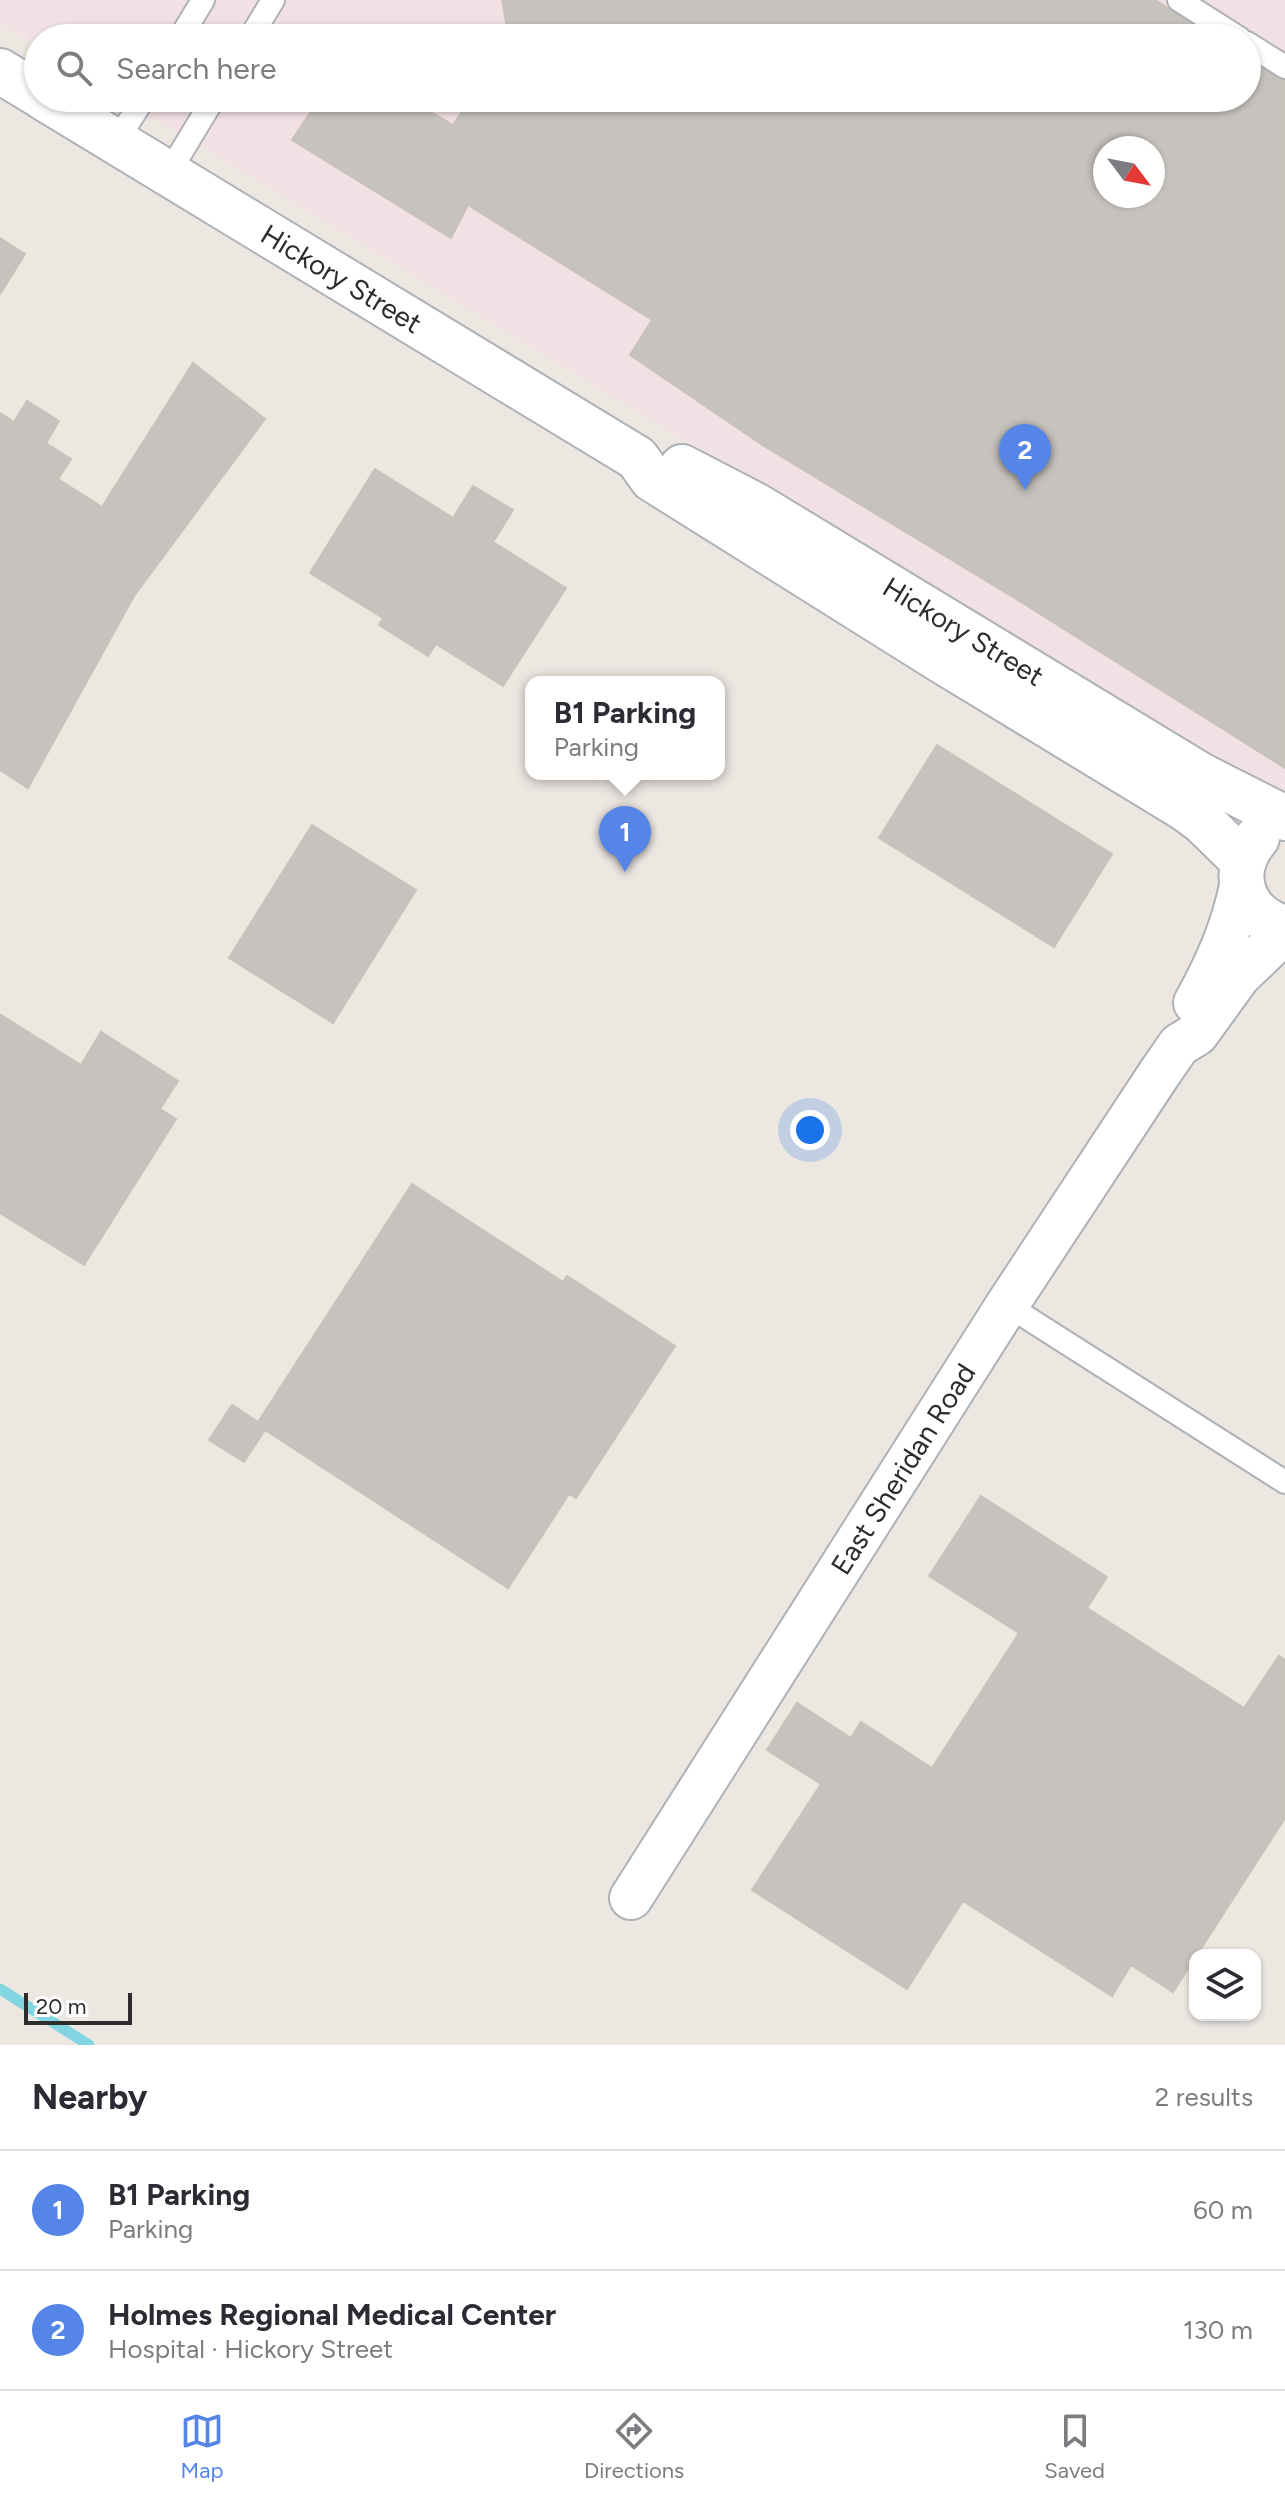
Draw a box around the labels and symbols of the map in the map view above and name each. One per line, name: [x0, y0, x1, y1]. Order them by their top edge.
north arrow: [1093, 136, 1165, 208]
street label: Hickory Street: [255, 217, 428, 340]
pin: 2: [999, 424, 1051, 490]
street label: Hickory Street: [877, 570, 1050, 693]
pin: 1: [599, 806, 651, 872]
your location: [790, 1110, 830, 1150]
street label: East Sheridan Road: [824, 1357, 983, 1581]
scale bar: [24, 1989, 132, 2025]

